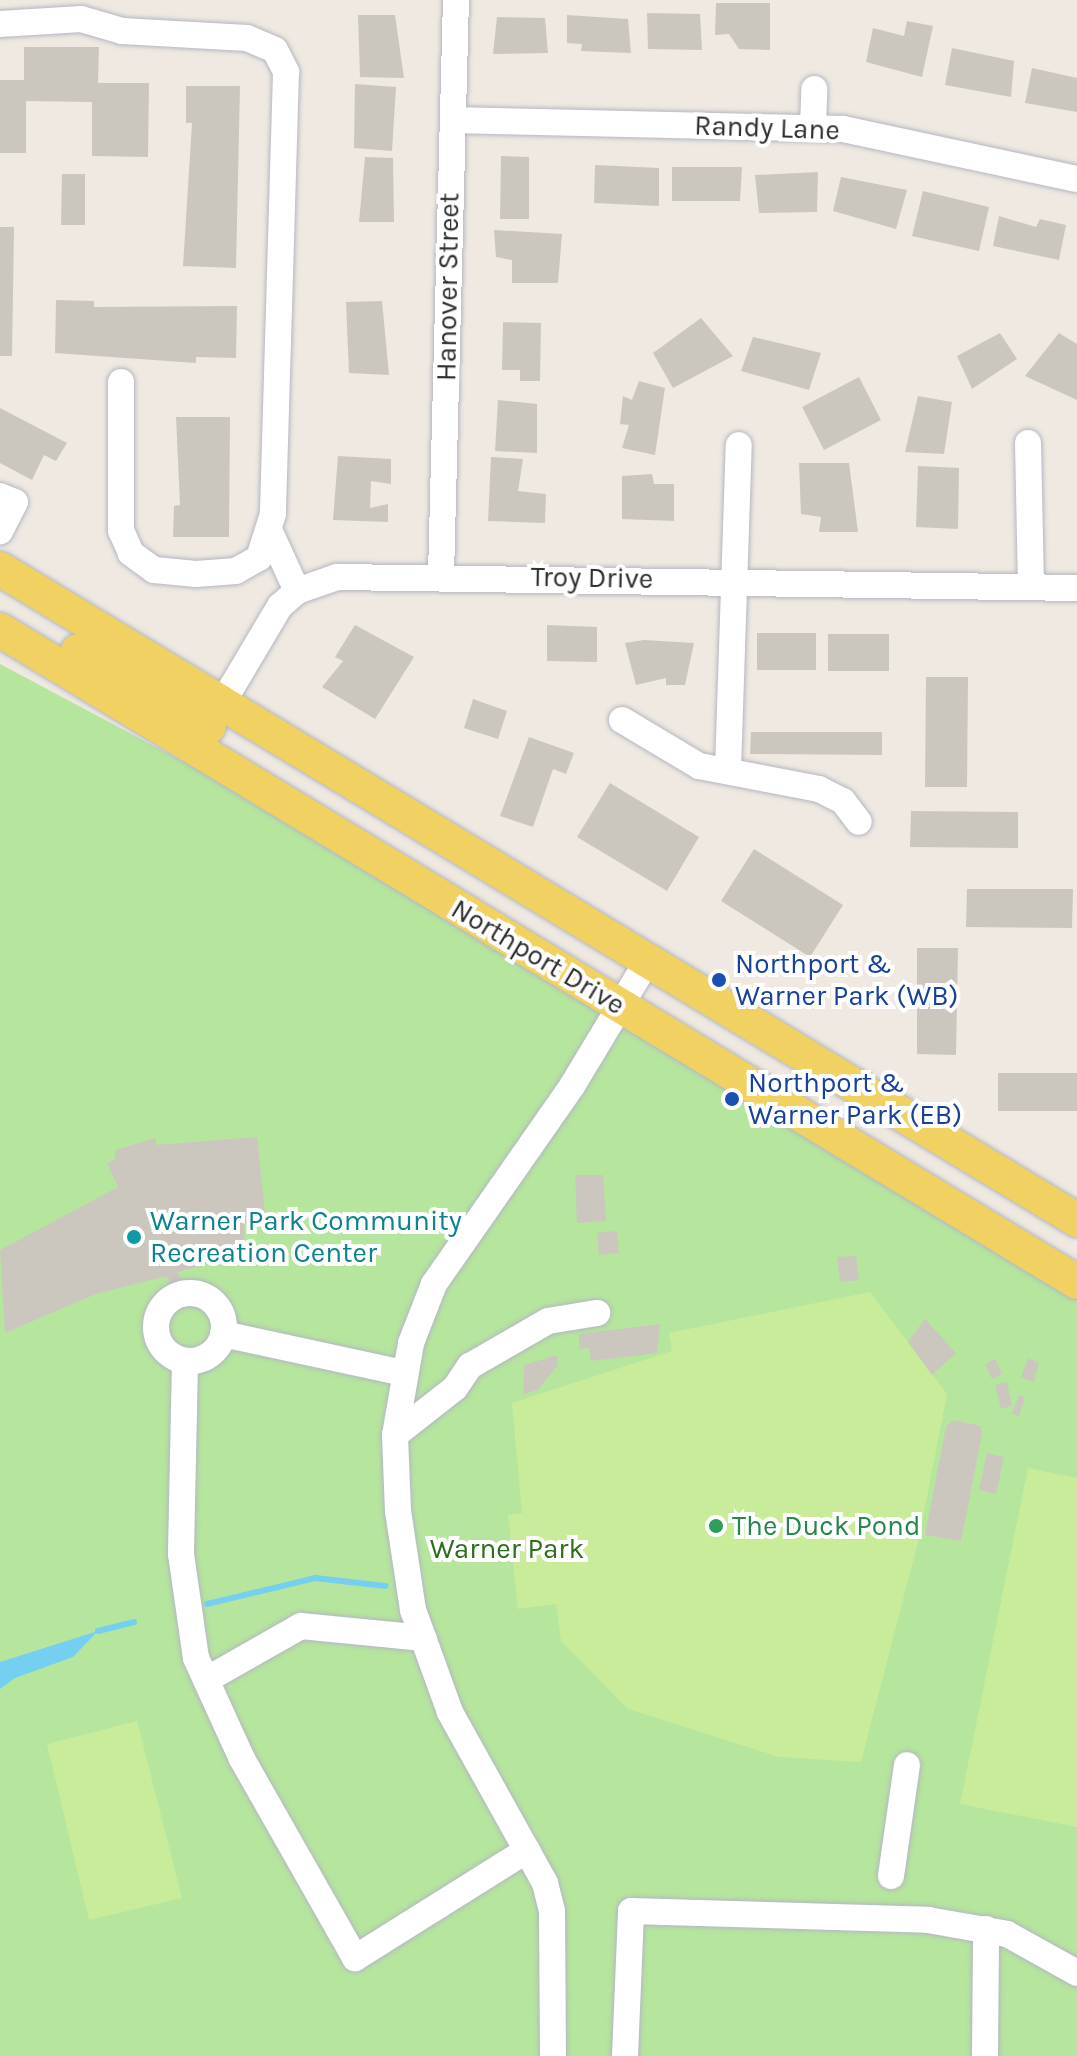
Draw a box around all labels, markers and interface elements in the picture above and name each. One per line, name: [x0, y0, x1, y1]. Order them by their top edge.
street label: Randy Lane: [694, 109, 840, 147]
street label: Hanover Street: [430, 193, 466, 381]
street label: Troy Drive: [530, 560, 654, 596]
street label: Northport Drive: [445, 892, 631, 1022]
place label: Northport & Warner Park (WB): [735, 947, 959, 1013]
marker: Northport & Warner Park (WB): [710, 971, 728, 989]
place label: Northport & Warner Park (EB): [748, 1066, 962, 1132]
marker: Northport & Warner Park (EB): [723, 1090, 741, 1108]
place label: Warner Park Community Recreation Center: [150, 1204, 462, 1270]
marker: Warner Park Community Recreation Center: [125, 1228, 143, 1246]
place label: The Duck Pond: [732, 1509, 921, 1543]
marker: The Duck Pond: [707, 1517, 725, 1535]
park label: Warner Park: [430, 1532, 584, 1566]

